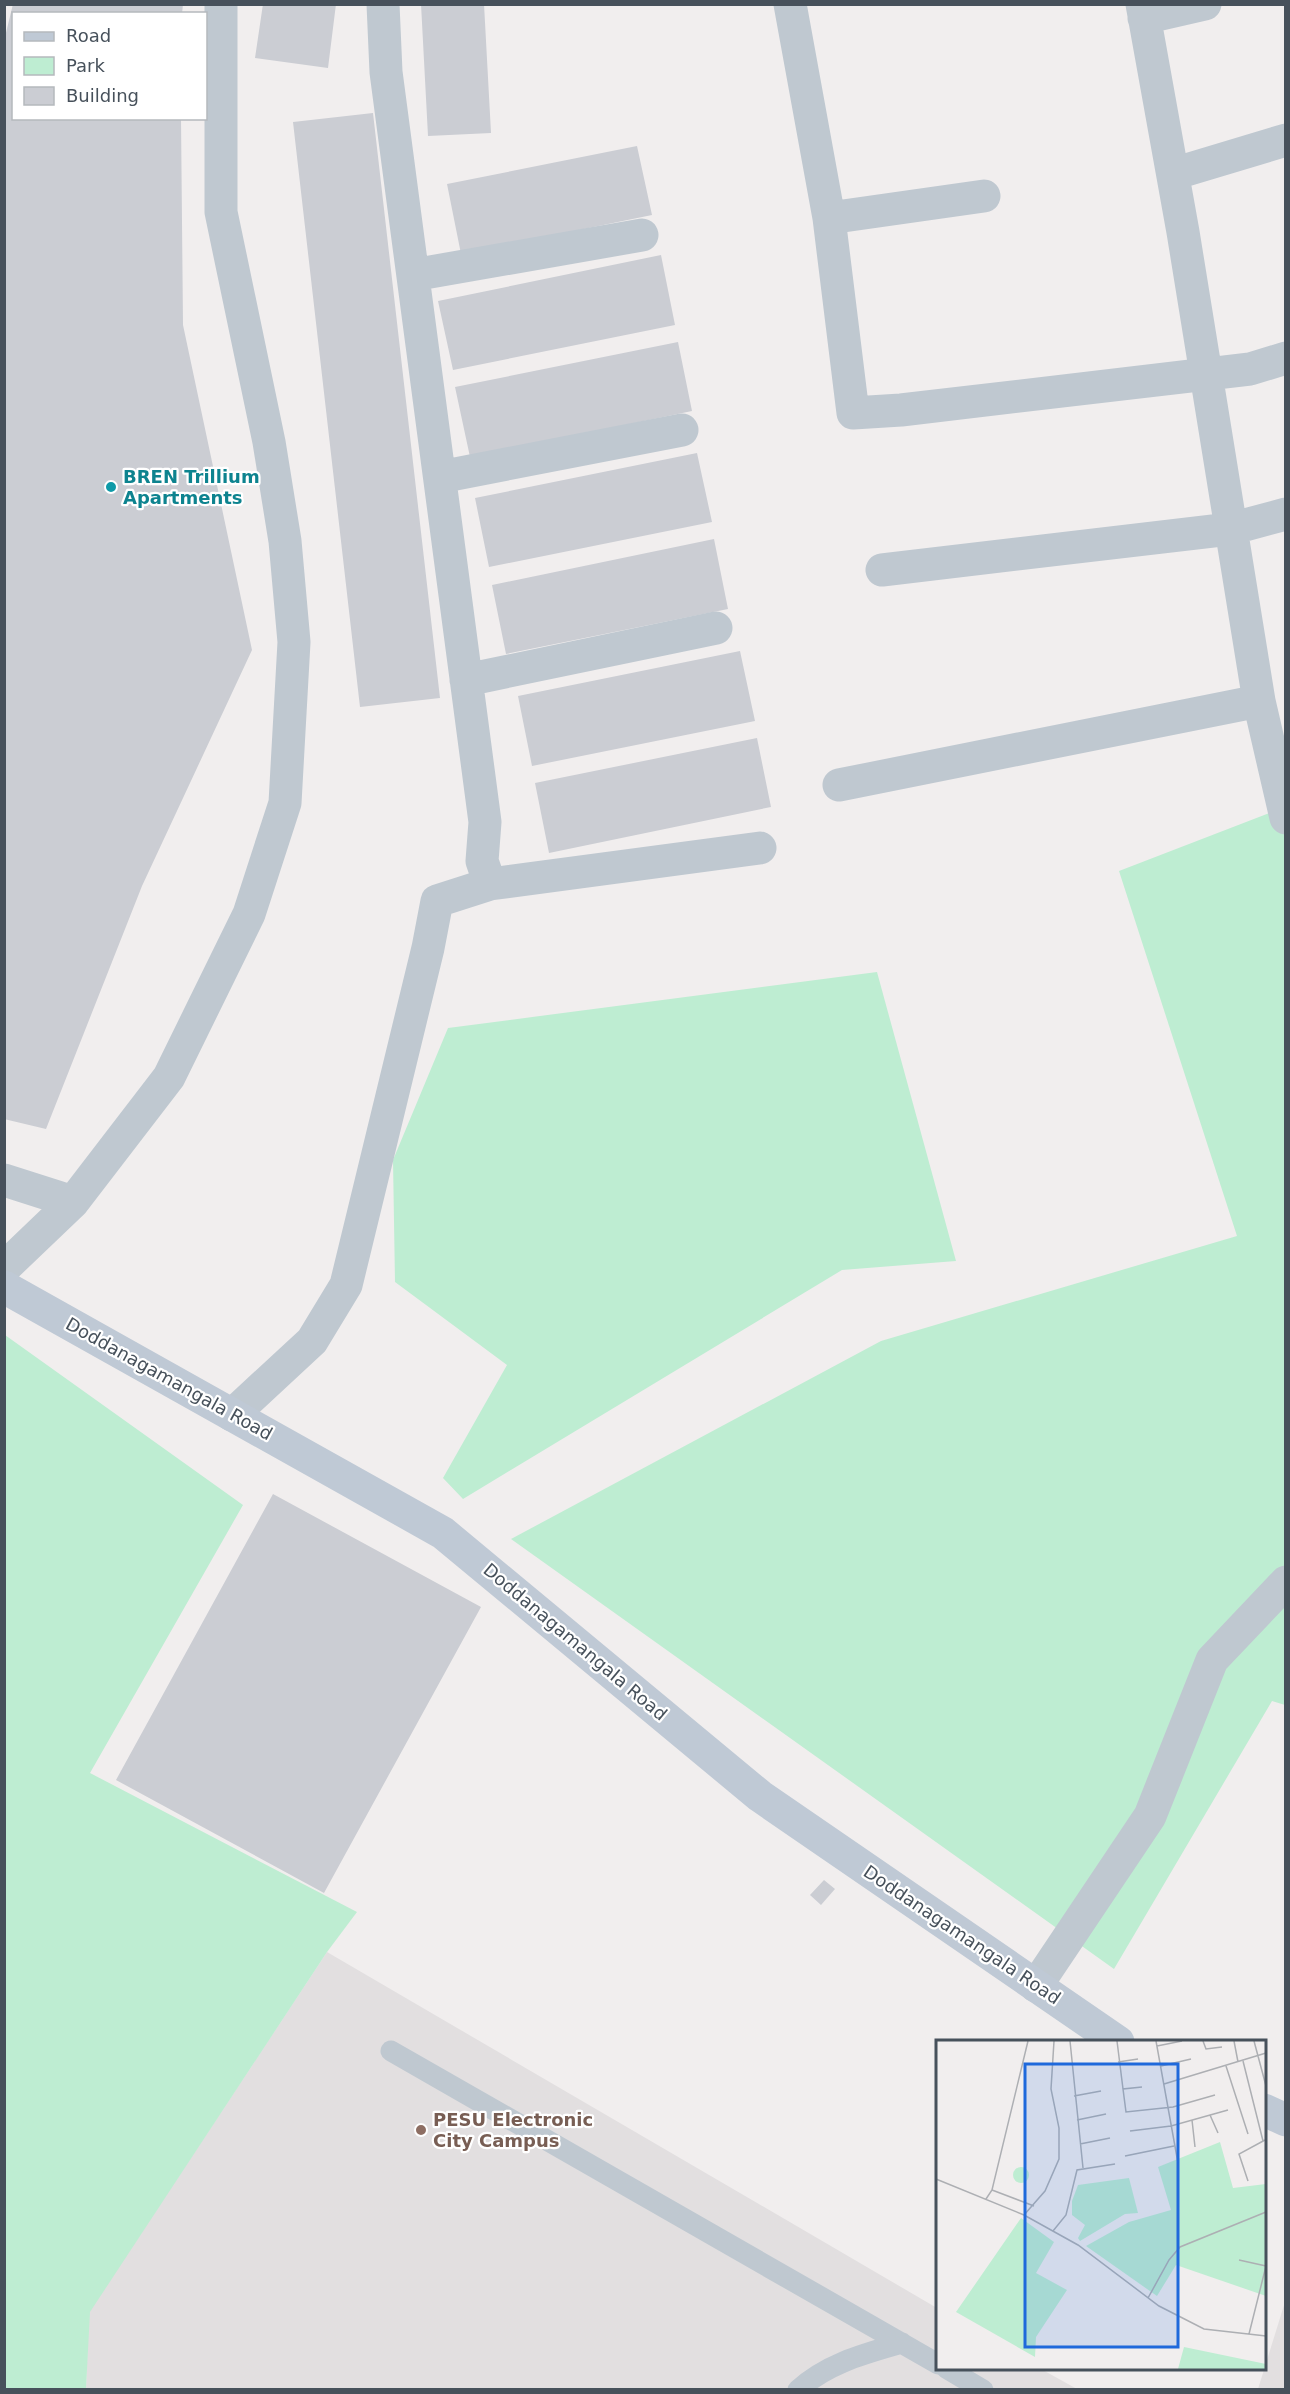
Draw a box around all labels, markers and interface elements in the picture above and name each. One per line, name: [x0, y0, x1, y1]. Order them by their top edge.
legend: [12, 12, 207, 120]
text: Road: [66, 25, 111, 46]
text: Park: [66, 55, 105, 76]
text: Building: [66, 85, 139, 106]
place label: BREN Trillium Apartments: [123, 466, 260, 508]
marker: BREN Trillium Apartments: [104, 480, 118, 494]
street label: Doddanagamangala Road: [62, 1313, 276, 1444]
street label: Doddanagamangala Road: [479, 1559, 671, 1725]
street label: Doddanagamangala Road: [860, 1861, 1065, 2008]
inset map: [936, 2040, 1266, 2370]
place label: PESU Electronic City Campus: [433, 2109, 593, 2151]
marker: PESU Electronic City Campus: [414, 2123, 428, 2137]

